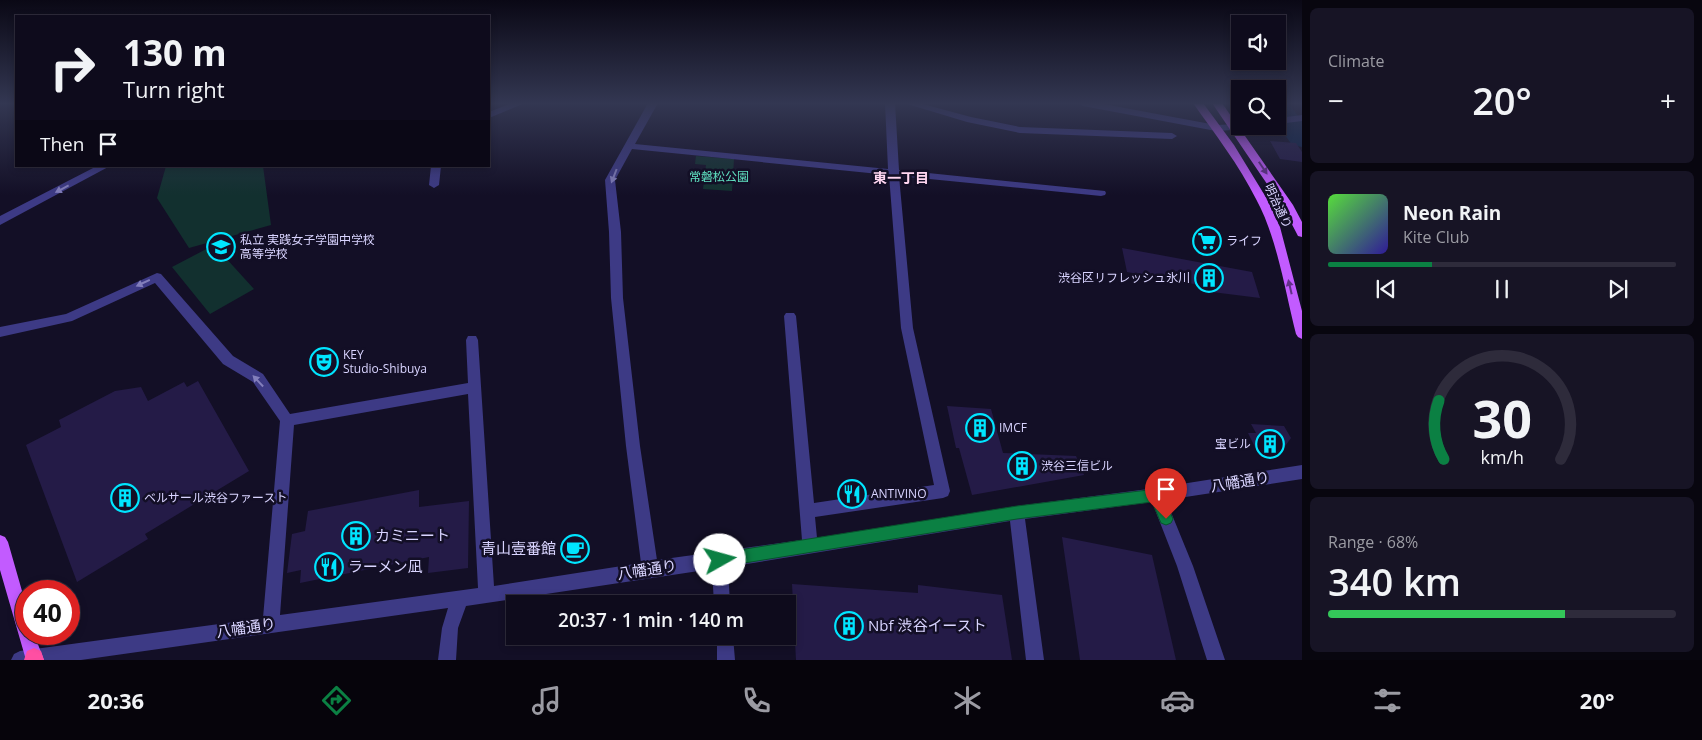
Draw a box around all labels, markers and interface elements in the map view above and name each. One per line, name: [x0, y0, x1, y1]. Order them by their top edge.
map controls: [1231, 15, 1286, 135]
button: sound: [1231, 15, 1286, 70]
text: 130 m: [123, 29, 227, 76]
icon: right: [40, 35, 105, 100]
text: Climate: [1328, 50, 1385, 72]
text: Turn right: [123, 74, 225, 104]
text: 20°: [1472, 74, 1532, 126]
button: search: [1231, 80, 1286, 135]
text: −: [1328, 81, 1344, 119]
text: +: [1660, 81, 1676, 119]
icon: arrive: [94, 130, 122, 158]
text: Then: [40, 131, 84, 157]
one-way arrow: [1258, 162, 1268, 175]
park label: 常磐松公園: [689, 168, 749, 185]
district label: 東一丁目: [873, 168, 929, 187]
one-way arrow: [609, 169, 617, 183]
street label: 明治通り: [1261, 180, 1296, 231]
one-way arrow: [55, 185, 69, 193]
text: Neon Rain: [1403, 200, 1501, 226]
supermarket icon: ライフ: [1192, 226, 1222, 256]
text: Kite Club: [1403, 226, 1469, 248]
place label: 私立 実践女子学園中学校 高等学校: [240, 231, 375, 262]
school or university icon: 私立 実践女子学園中学校 高等学校: [206, 232, 236, 262]
place label: ライフ: [1226, 232, 1262, 249]
building icon: 渋谷区リフレッシュ氷川: [1194, 263, 1224, 293]
place label: 渋谷区リフレッシュ氷川: [1058, 269, 1190, 286]
icon: previous: [1372, 275, 1400, 303]
icon: pause: [1488, 275, 1516, 303]
icon: next: [1604, 275, 1632, 303]
one-way arrow: [136, 279, 150, 287]
one-way arrow: [1286, 279, 1294, 294]
place label: KEY Studio-Shibuya: [343, 346, 427, 377]
theatre icon: KEY Studio-Shibuya: [309, 347, 339, 377]
one-way arrow: [253, 375, 264, 387]
text: 30: [1472, 382, 1532, 453]
building icon: IMCF: [965, 413, 995, 443]
place label: IMCF: [999, 419, 1027, 436]
building icon: 宝ビル: [1255, 429, 1285, 459]
place label: 宝ビル: [1215, 435, 1251, 452]
text: km/h: [1480, 445, 1524, 469]
building icon: 渋谷三信ビル: [1007, 451, 1037, 481]
place label: 渋谷三信ビル: [1041, 457, 1113, 474]
street label: 八幡通り: [1209, 466, 1271, 496]
pin: [1145, 468, 1187, 519]
icon: arrive: [1152, 475, 1180, 503]
restaurant icon: ANTIVINO: [837, 479, 867, 509]
building icon: ベルサール渋谷ファースト: [110, 483, 140, 513]
place label: ANTIVINO: [871, 485, 926, 502]
place label: ベルサール渋谷ファースト: [144, 489, 287, 506]
building icon: カミニート: [341, 521, 371, 551]
place label: カミニート: [375, 525, 450, 545]
text: Range · 68%: [1328, 531, 1418, 553]
position arrow: [693, 533, 745, 585]
cafe icon: 青山壹番館: [560, 534, 590, 564]
place label: 青山壹番館: [481, 538, 556, 558]
restaurant icon: ラーメン凪: [314, 552, 344, 582]
street label: 八幡通り: [616, 555, 678, 583]
text: 340 km: [1328, 555, 1461, 607]
place label: ラーメン凪: [348, 556, 422, 576]
speed limit sign: 40: [15, 580, 80, 645]
text: 20:37 · 1 min · 140 m: [558, 607, 744, 633]
building icon: Nbf 渋谷イースト: [834, 611, 864, 641]
street label: 八幡通り: [215, 613, 277, 641]
place label: Nbf 渋谷イースト: [868, 615, 987, 635]
icon: directions: [319, 683, 354, 718]
icon: music: [529, 683, 564, 718]
icon: phone: [739, 683, 774, 718]
icon: climate: [950, 683, 985, 718]
icon: car: [1160, 683, 1195, 718]
icon: filters: [1370, 683, 1405, 718]
text: 20:36: [88, 685, 144, 715]
text: 20°: [1580, 685, 1614, 715]

